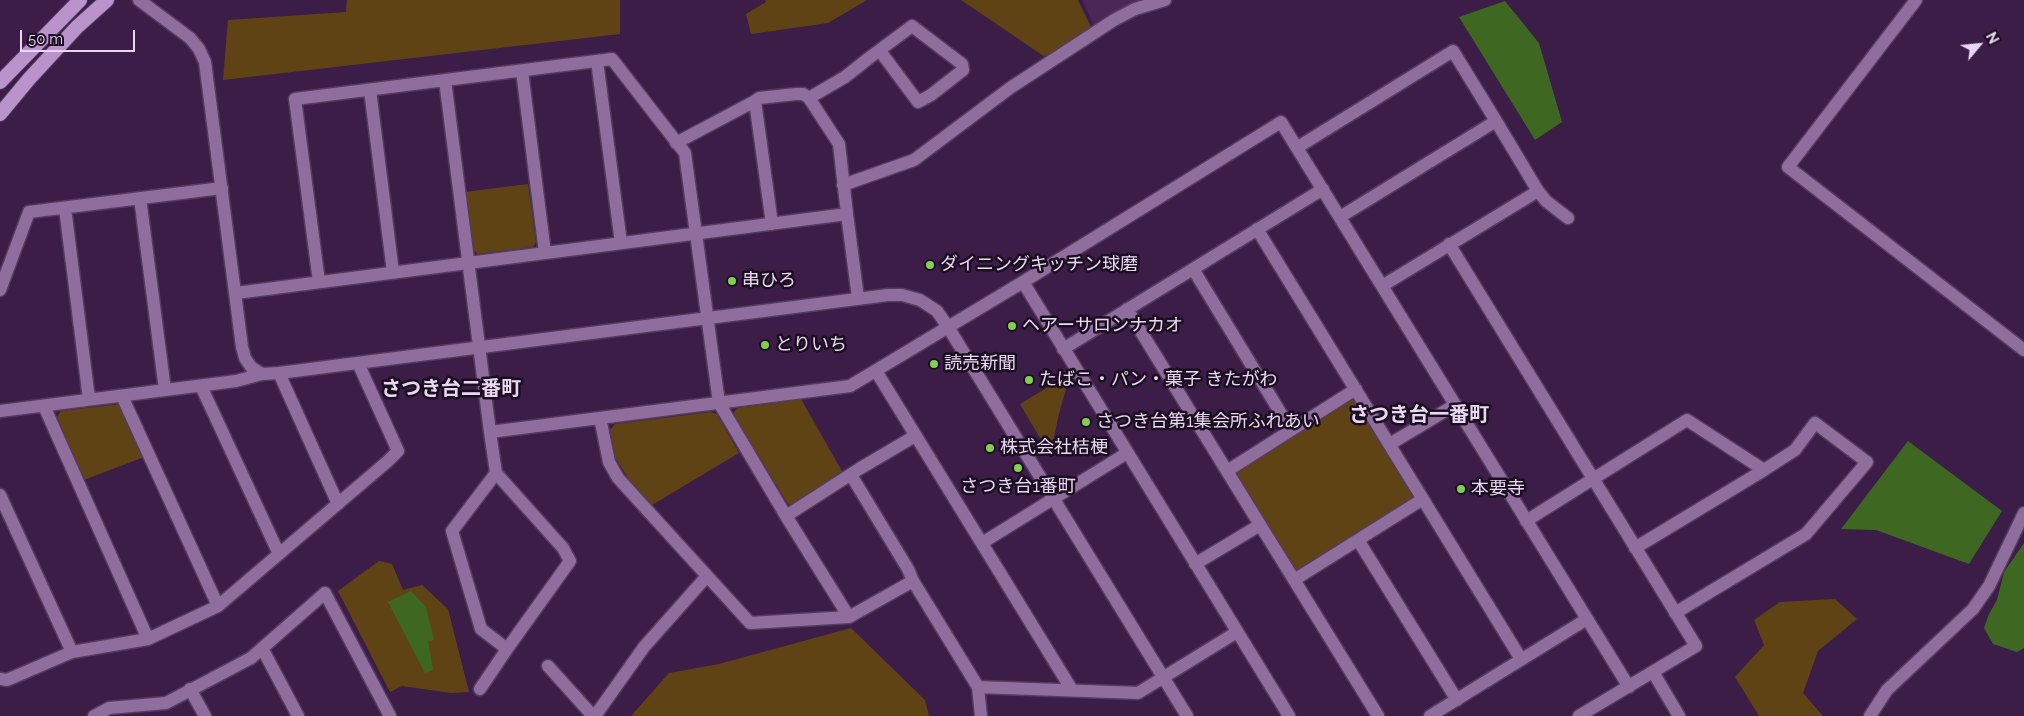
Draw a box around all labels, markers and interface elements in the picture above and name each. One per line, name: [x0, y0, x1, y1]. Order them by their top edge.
scale bar: [22, 20, 138, 52]
north arrow: [1954, 20, 2004, 70]
text: N: [1983, 29, 2002, 46]
text: 50 m: [28, 30, 63, 48]
place label: ダイニングキッチン球磨: [940, 254, 1138, 276]
marker: ダイニングキッチン球磨: [924, 259, 936, 271]
place label: 串ひろ: [742, 270, 796, 292]
marker: 串ひろ: [726, 275, 738, 287]
place label: ヘアーサロンナカオ: [1022, 315, 1183, 337]
marker: ヘアーサロンナカオ: [1006, 320, 1018, 332]
place label: とりいち: [775, 334, 847, 356]
marker: とりいち: [759, 339, 771, 351]
place label: 読売新聞: [944, 353, 1016, 375]
marker: 読売新聞: [928, 358, 940, 370]
place label: たばこ・パン・菓子 きたがわ: [1039, 369, 1278, 391]
marker: たばこ・パン・菓子 きたがわ: [1023, 374, 1035, 386]
district label: さつき台二番町: [381, 377, 521, 401]
district label: さつき台一番町: [1349, 403, 1489, 427]
place label: さつき台第1集会所ふれあい: [1096, 411, 1320, 433]
marker: さつき台第1集会所ふれあい: [1080, 416, 1092, 428]
place label: 株式会社桔梗: [1000, 437, 1108, 459]
marker: 株式会社桔梗: [984, 442, 996, 454]
marker: さつき台1番町: [1012, 462, 1024, 474]
place label: さつき台1番町: [960, 476, 1076, 498]
place label: 本要寺: [1471, 478, 1525, 500]
marker: 本要寺: [1455, 483, 1467, 495]

